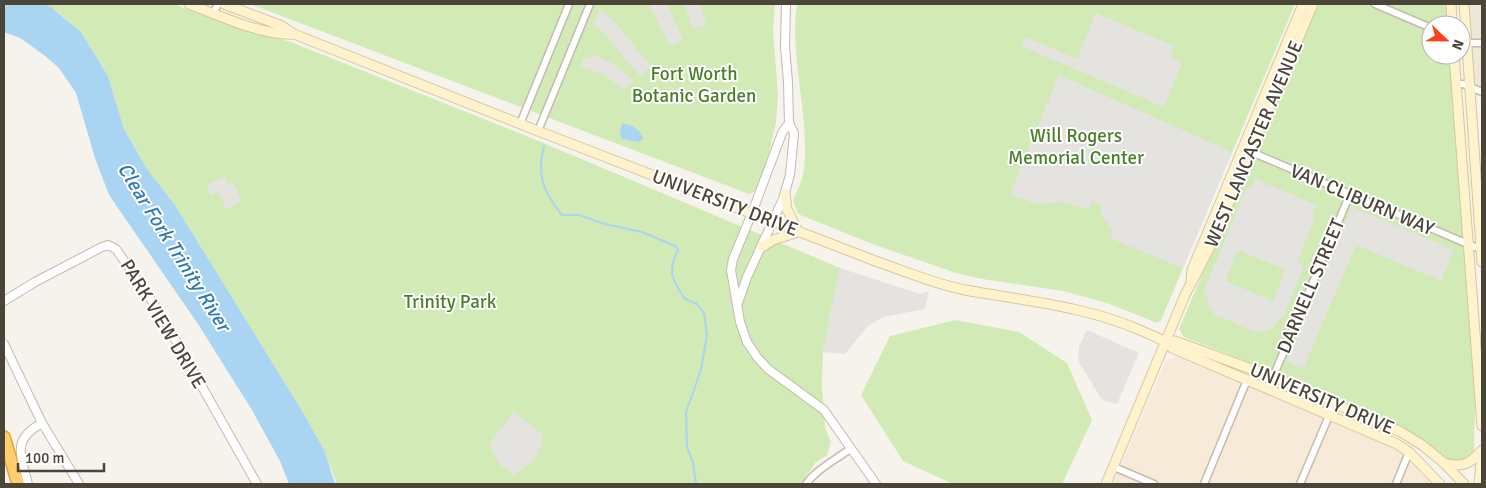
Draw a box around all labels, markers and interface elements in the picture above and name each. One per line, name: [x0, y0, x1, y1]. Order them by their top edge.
north arrow: [1421, 15, 1471, 65]
street label: WEST LANCASTER AVENUE: [1200, 37, 1308, 251]
text: N: [1448, 37, 1467, 52]
park label: Fort Worth Botanic Garden: [632, 62, 756, 108]
park label: Will Rogers Memorial Center: [1008, 124, 1144, 170]
water label: Clear Fork Trinity River: [112, 158, 237, 338]
street label: VAN CLIBURN WAY: [1286, 159, 1438, 241]
street label: UNIVERSITY DRIVE: [649, 164, 801, 242]
street label: DARNELL STREET: [1272, 214, 1350, 357]
street label: PARK VIEW DRIVE: [115, 255, 211, 393]
park label: Trinity Park: [404, 290, 497, 314]
street label: UNIVERSITY DRIVE: [1246, 358, 1398, 440]
scale bar: [18, 440, 104, 472]
text: 100 m: [25, 449, 65, 467]

